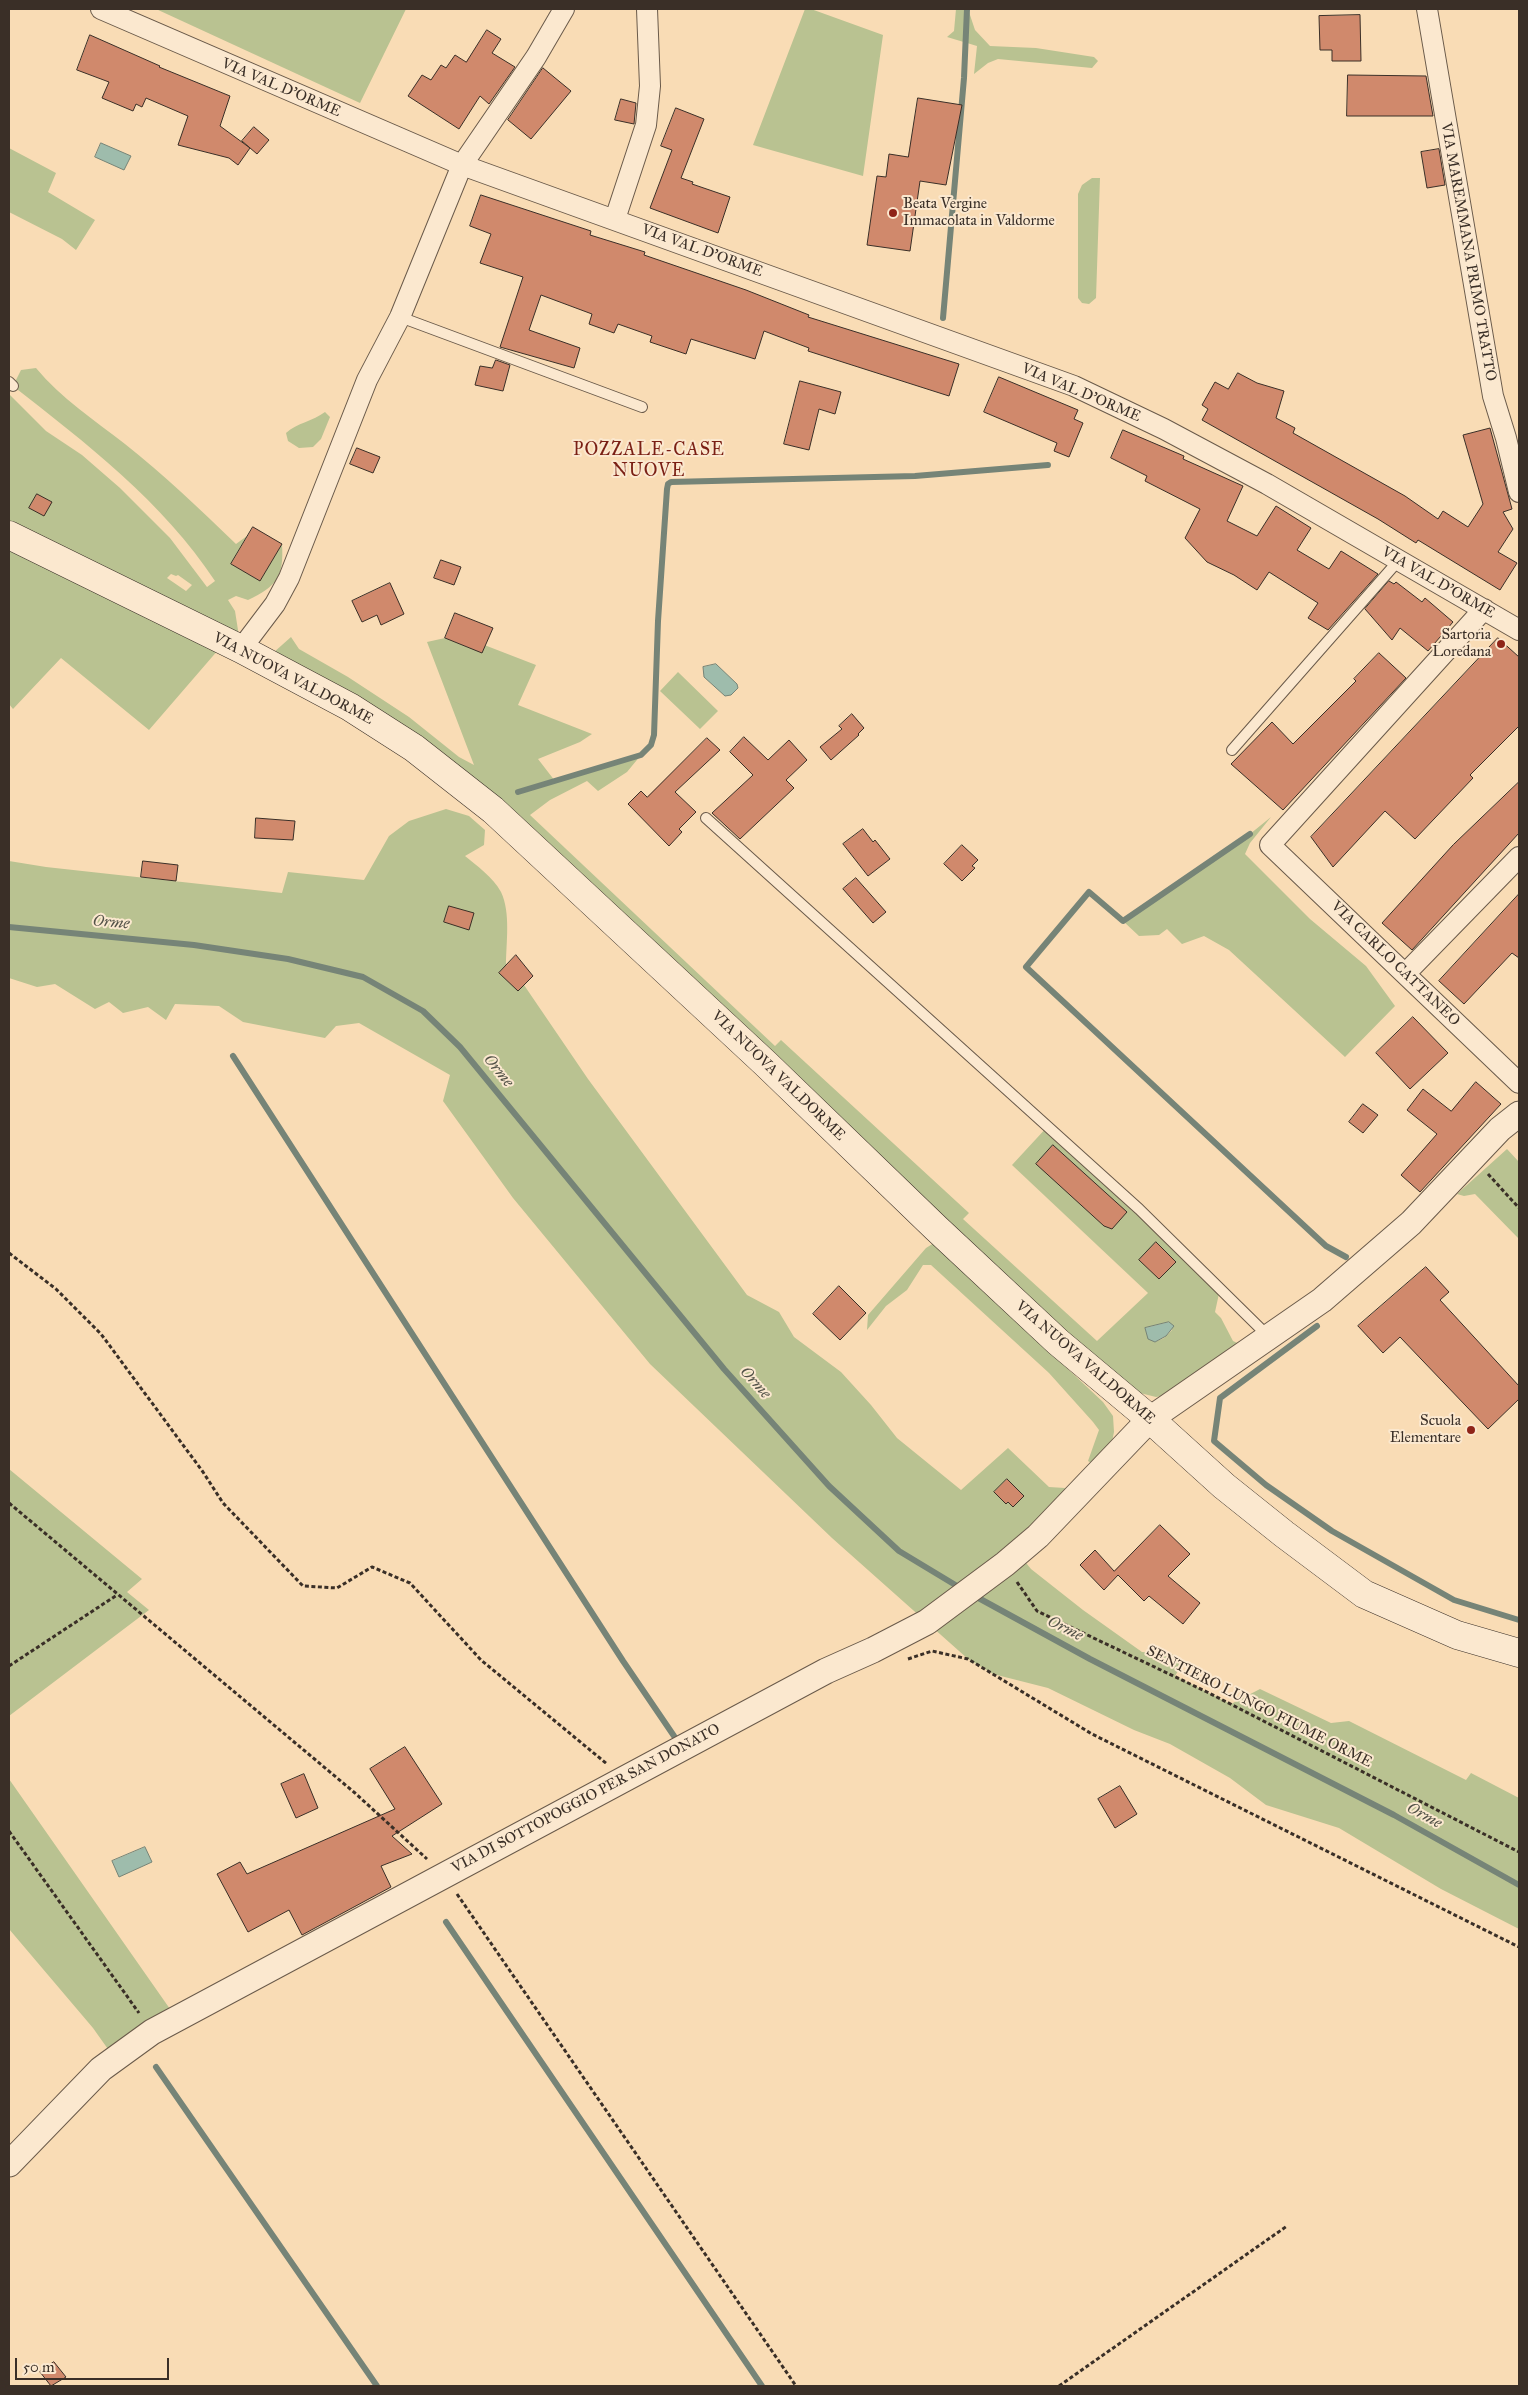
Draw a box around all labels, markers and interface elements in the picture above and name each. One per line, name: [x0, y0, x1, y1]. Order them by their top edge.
street label: VIA VAL D'ORME: [219, 55, 343, 121]
street label: VIA MAREMMANA PRIMO TRATTO: [1436, 121, 1500, 383]
place label: Beata Vergine Immacolata in Valdorme: [903, 195, 1055, 230]
marker: Beata Vergine Immacolata in Valdorme: [887, 207, 899, 219]
street label: VIA VAL D'ORME: [639, 221, 765, 281]
street label: VIA VAL D'ORME: [1019, 360, 1143, 426]
district label: POZZALE-CASE NUOVE: [572, 440, 726, 482]
street label: VIA VAL D'ORME: [1378, 543, 1498, 623]
place label: Sartoria Loredana: [1432, 626, 1491, 661]
street label: VIA NUOVA VALDORME: [210, 629, 376, 729]
marker: Sartoria Loredana: [1495, 638, 1507, 650]
street label: VIA CARLO CATTANEO: [1327, 898, 1463, 1030]
water label: Orme: [92, 912, 130, 934]
street label: VIA NUOVA VALDORME: [707, 1007, 849, 1145]
water label: Orme: [479, 1051, 517, 1091]
street label: VIA NUOVA VALDORME: [1012, 1297, 1158, 1429]
water label: Orme: [736, 1363, 774, 1403]
place label: Scuola Elementare: [1390, 1412, 1461, 1447]
marker: Scuola Elementare: [1465, 1424, 1477, 1436]
water label: Orme: [1044, 1612, 1086, 1646]
street label: SENTIERO LUNGO FIUME ORME: [1143, 1642, 1375, 1772]
street label: VIA DI SOTTOPOGGIO PER SAN DONATO: [449, 1720, 723, 1878]
water label: Orme: [1403, 1799, 1445, 1833]
scale bar: [18, 2348, 171, 2380]
text: 50 m: [23, 2358, 55, 2376]

